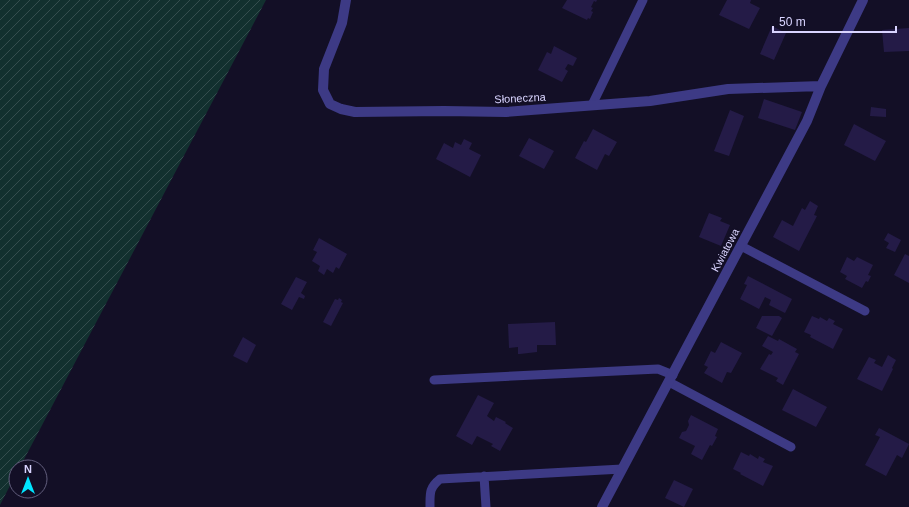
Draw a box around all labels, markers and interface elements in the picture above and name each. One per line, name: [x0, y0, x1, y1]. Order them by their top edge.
scale bar: [773, 8, 896, 34]
text: 50 m: [779, 15, 806, 29]
street label: Słoneczna: [494, 91, 547, 105]
street label: Kwiatowa: [709, 226, 742, 274]
north arrow: [8, 459, 48, 499]
text: N: [24, 463, 32, 475]

